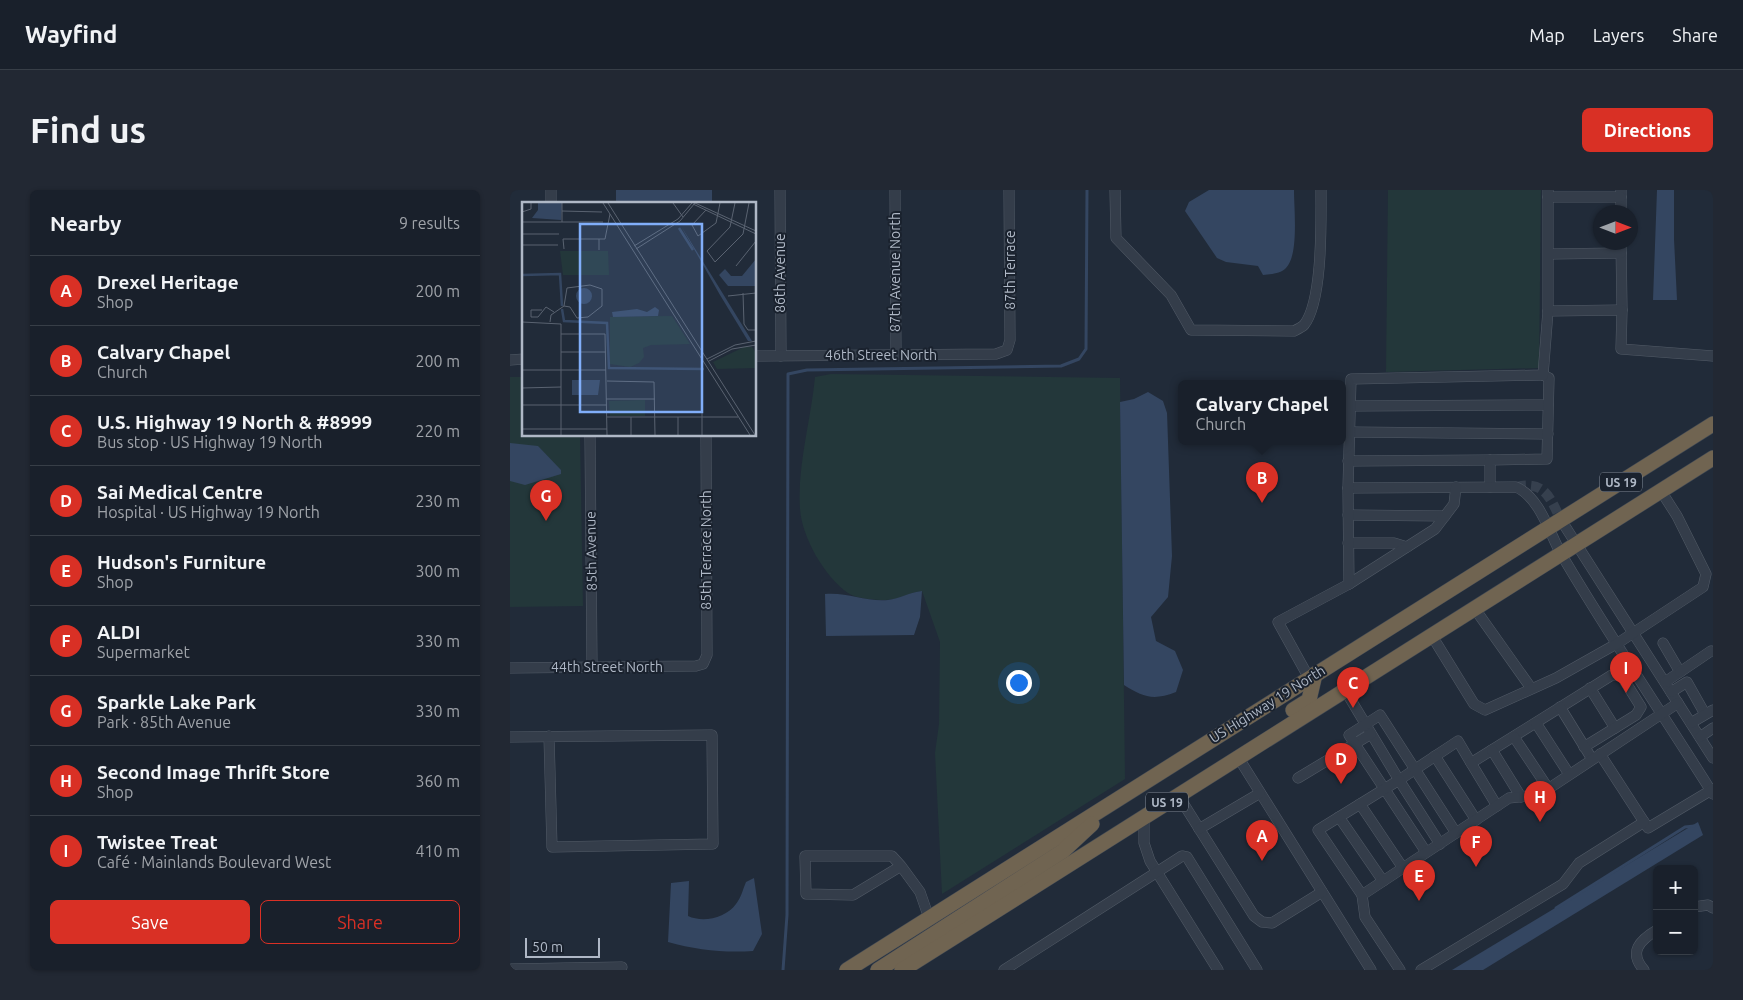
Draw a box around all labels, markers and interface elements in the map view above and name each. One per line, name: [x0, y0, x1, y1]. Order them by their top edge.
text: Wayfind: [25, 21, 117, 48]
text: Map: [1529, 25, 1565, 45]
text: Layers: [1593, 25, 1644, 45]
text: Share: [1672, 25, 1718, 45]
button: Directions: [1582, 108, 1713, 152]
text: Find us: [30, 110, 146, 150]
inset map: [522, 202, 756, 436]
north arrow: [1593, 205, 1638, 250]
text: Nearby: [50, 211, 121, 235]
street label: 87th Avenue North: [887, 212, 903, 332]
text: 9 results: [399, 214, 460, 232]
street label: 87th Terrace: [1002, 230, 1018, 310]
street label: 86th Avenue: [772, 233, 788, 313]
text: Drexel Heritage: [97, 271, 239, 293]
text: A: [60, 282, 72, 300]
text: 200 m: [415, 282, 460, 300]
text: Shop: [97, 293, 133, 311]
text: Calvary Chapel: [97, 341, 230, 363]
street label: 46th Street North: [825, 347, 937, 363]
text: B: [61, 352, 71, 370]
text: 200 m: [415, 352, 460, 370]
text: Church: [97, 363, 148, 381]
popup: [1178, 380, 1346, 445]
text: Calvary Chapel: [1195, 393, 1329, 415]
text: U.S. Highway 19 North & #8999: [97, 411, 372, 433]
text: Church: [1195, 415, 1246, 433]
text: C: [61, 422, 71, 440]
text: 220 m: [415, 422, 460, 440]
text: Bus stop · US Highway 19 North: [97, 433, 322, 451]
pin: B: [1246, 462, 1278, 503]
road number: US 19: [1600, 472, 1642, 492]
pin: G: [530, 480, 562, 521]
text: Sai Medical Centre: [97, 481, 263, 503]
street label: 85th Terrace North: [698, 490, 714, 610]
text: D: [60, 492, 72, 510]
text: 230 m: [415, 492, 460, 510]
text: Hospital · US Highway 19 North: [97, 503, 320, 521]
street label: 85th Avenue: [582, 511, 600, 591]
text: Hudson's Furniture: [97, 551, 266, 573]
text: E: [61, 562, 71, 580]
text: 300 m: [415, 562, 460, 580]
text: Shop: [97, 573, 133, 591]
text: ALDI: [97, 621, 140, 643]
text: F: [62, 632, 71, 650]
text: 330 m: [415, 632, 460, 650]
text: Supermarket: [97, 643, 190, 661]
pin: I: [1610, 652, 1642, 693]
street label: 44th Street North: [551, 659, 663, 675]
street label: US Highway 19 North: [1206, 662, 1328, 746]
pin: C: [1337, 667, 1369, 708]
your location: [1006, 670, 1032, 696]
text: Sparkle Lake Park: [97, 691, 256, 713]
text: G: [60, 702, 72, 720]
text: 330 m: [415, 702, 460, 720]
text: Park · 85th Avenue: [97, 713, 231, 731]
pin: D: [1325, 743, 1357, 784]
text: Second Image Thrift Store: [97, 761, 330, 783]
text: H: [60, 772, 72, 790]
text: 360 m: [415, 772, 460, 790]
pin: H: [1524, 781, 1556, 822]
text: Shop: [97, 783, 133, 801]
road number: US 19: [1146, 792, 1188, 812]
pin: A: [1246, 820, 1278, 861]
pin: F: [1460, 826, 1492, 867]
text: Twistee Treat: [97, 831, 218, 853]
text: I: [64, 842, 68, 860]
text: 410 m: [415, 842, 460, 860]
text: Café · Mainlands Boulevard West: [97, 853, 331, 871]
pin: E: [1403, 860, 1435, 901]
map controls: [1653, 865, 1698, 955]
button: +: [1653, 865, 1698, 910]
button: Save: [50, 900, 250, 944]
button: Share: [260, 900, 460, 944]
button: −: [1653, 910, 1698, 955]
scale bar: [525, 935, 600, 958]
text: 50 m: [532, 939, 563, 955]

